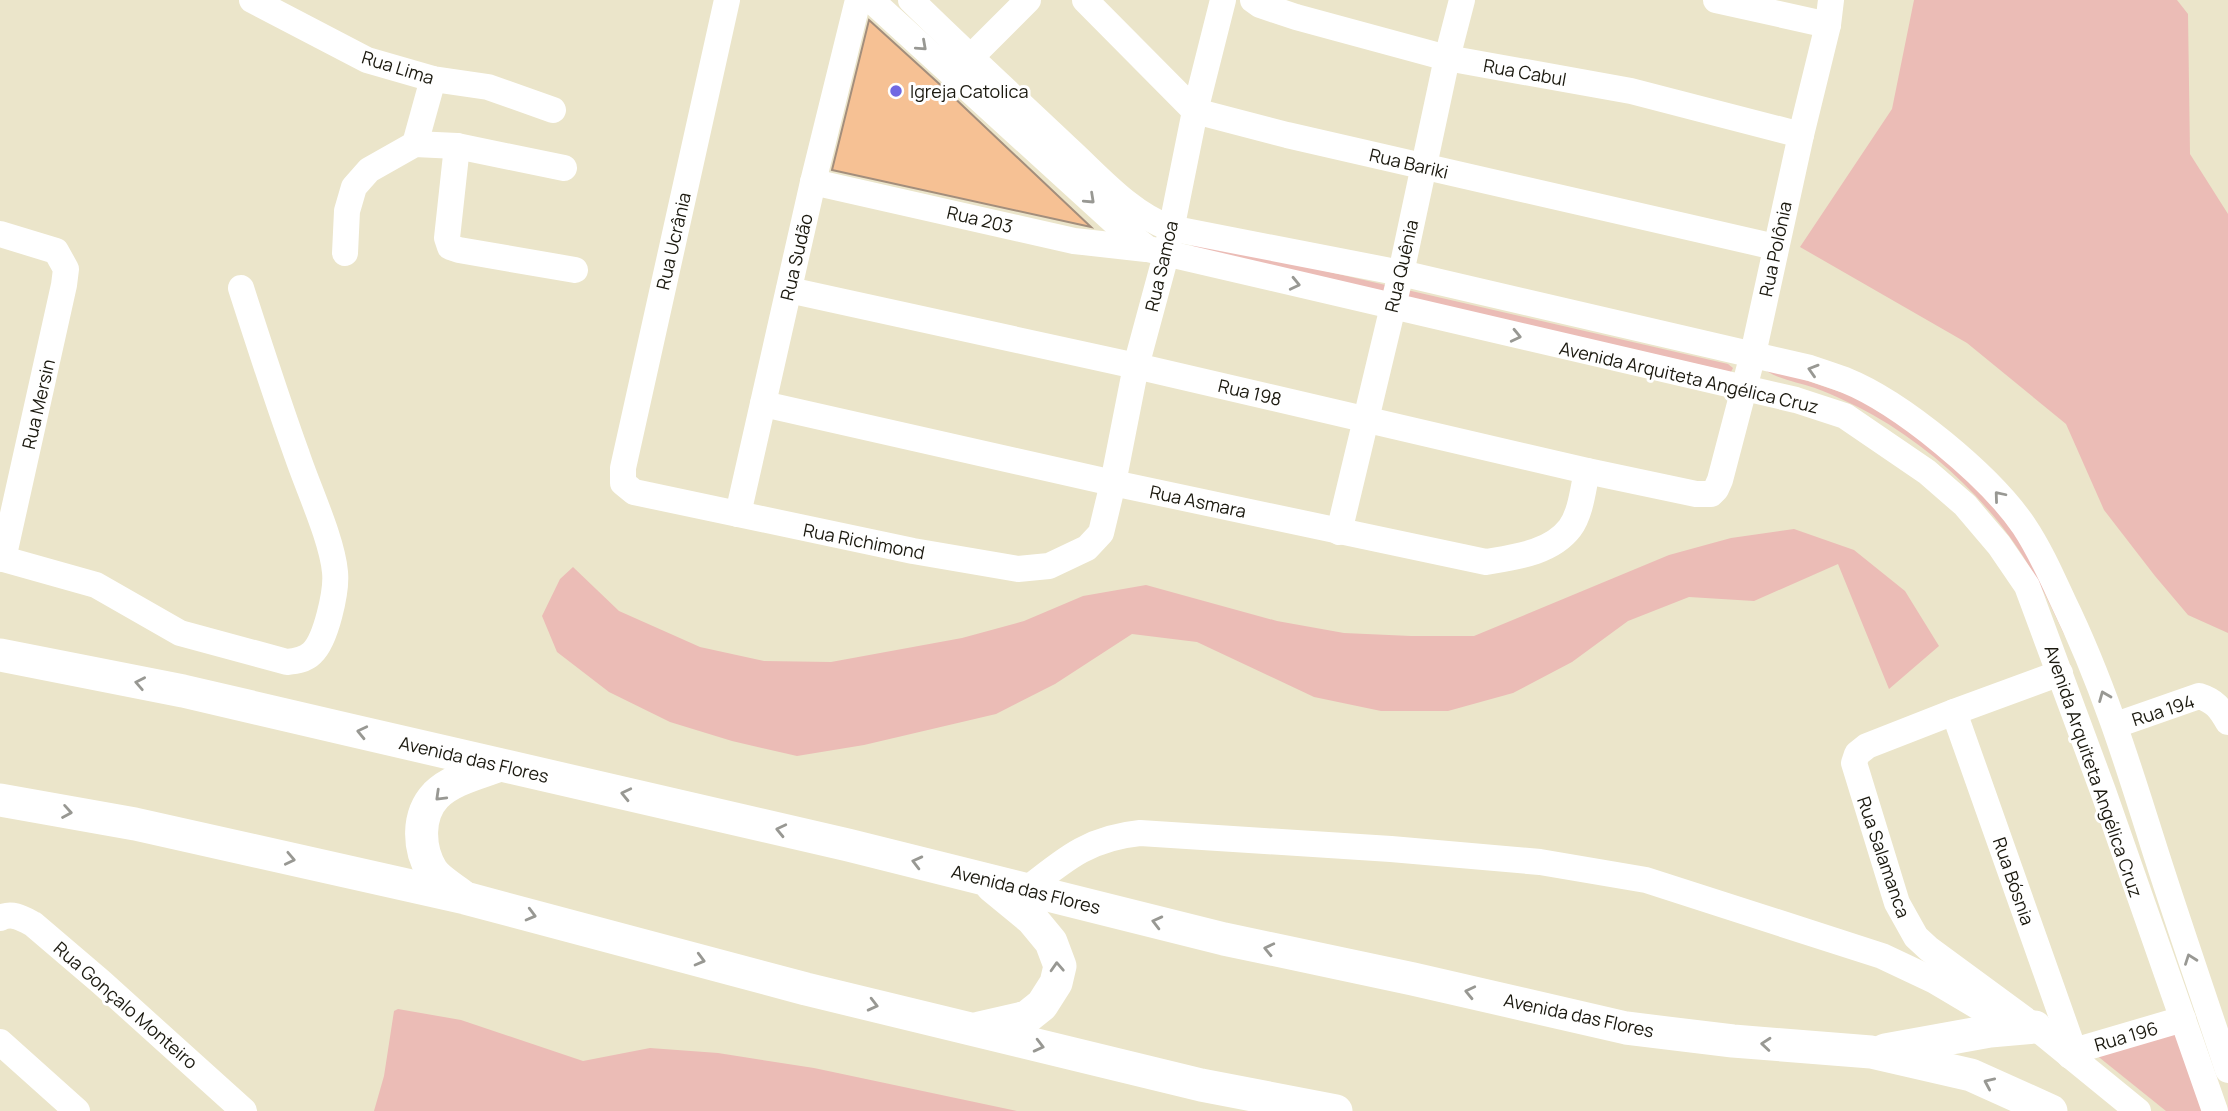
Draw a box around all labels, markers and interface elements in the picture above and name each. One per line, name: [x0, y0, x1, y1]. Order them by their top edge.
one-way arrow: [914, 38, 927, 50]
street label: Rua Lima: [359, 45, 437, 89]
street label: Rua Cabul: [1482, 53, 1568, 91]
place label: Igreja Catolica: [910, 79, 1028, 103]
marker: Igreja Catolica: [888, 83, 904, 99]
street label: Rua Bariki: [1367, 142, 1451, 184]
street label: Rua Ucrânia: [650, 190, 696, 292]
one-way arrow: [1081, 191, 1094, 204]
street label: Rua Polônia: [1753, 199, 1797, 299]
street label: Rua 203: [945, 200, 1015, 238]
street label: Rua Sudão: [774, 211, 818, 303]
street label: Rua Quênia: [1379, 217, 1423, 315]
street label: Rua Samoa: [1139, 218, 1183, 314]
one-way arrow: [1288, 276, 1300, 291]
one-way arrow: [1510, 328, 1522, 342]
street label: Avenida Arquiteta Angélica Cruz: [1557, 335, 1821, 419]
street label: Rua Mersin: [16, 357, 60, 451]
one-way arrow: [1807, 364, 1820, 378]
street label: Rua 198: [1216, 373, 1284, 411]
street label: Rua Asmara: [1148, 479, 1248, 523]
one-way arrow: [1995, 491, 2007, 504]
street label: Rua Richimond: [801, 517, 927, 565]
street label: Avenida Arquiteta Angélica Cruz: [2039, 642, 2149, 900]
one-way arrow: [134, 676, 146, 691]
street label: Rua 194: [2129, 689, 2197, 731]
one-way arrow: [2099, 691, 2113, 703]
one-way arrow: [356, 726, 368, 740]
street label: Avenida das Flores: [397, 730, 551, 788]
one-way arrow: [435, 787, 448, 800]
one-way arrow: [620, 788, 632, 803]
street label: Rua Salamanca: [1852, 793, 1916, 921]
one-way arrow: [61, 804, 73, 819]
one-way arrow: [775, 824, 787, 838]
street label: Rua Bósnia: [1988, 834, 2040, 928]
one-way arrow: [284, 851, 296, 865]
one-way arrow: [911, 856, 923, 870]
street label: Avenida das Flores: [949, 859, 1103, 919]
one-way arrow: [525, 907, 537, 921]
one-way arrow: [1151, 916, 1163, 931]
street label: Rua Gonçalo Monteiro: [49, 936, 203, 1074]
one-way arrow: [1263, 943, 1275, 957]
one-way arrow: [694, 952, 706, 966]
one-way arrow: [2184, 953, 2198, 966]
one-way arrow: [1049, 961, 1064, 972]
one-way arrow: [1464, 986, 1476, 1000]
street label: Avenida das Flores: [1502, 987, 1656, 1043]
one-way arrow: [867, 997, 879, 1011]
street label: Rua 196: [2091, 1016, 2161, 1056]
one-way arrow: [1760, 1037, 1771, 1052]
one-way arrow: [1033, 1038, 1045, 1052]
one-way arrow: [1984, 1077, 1996, 1091]

